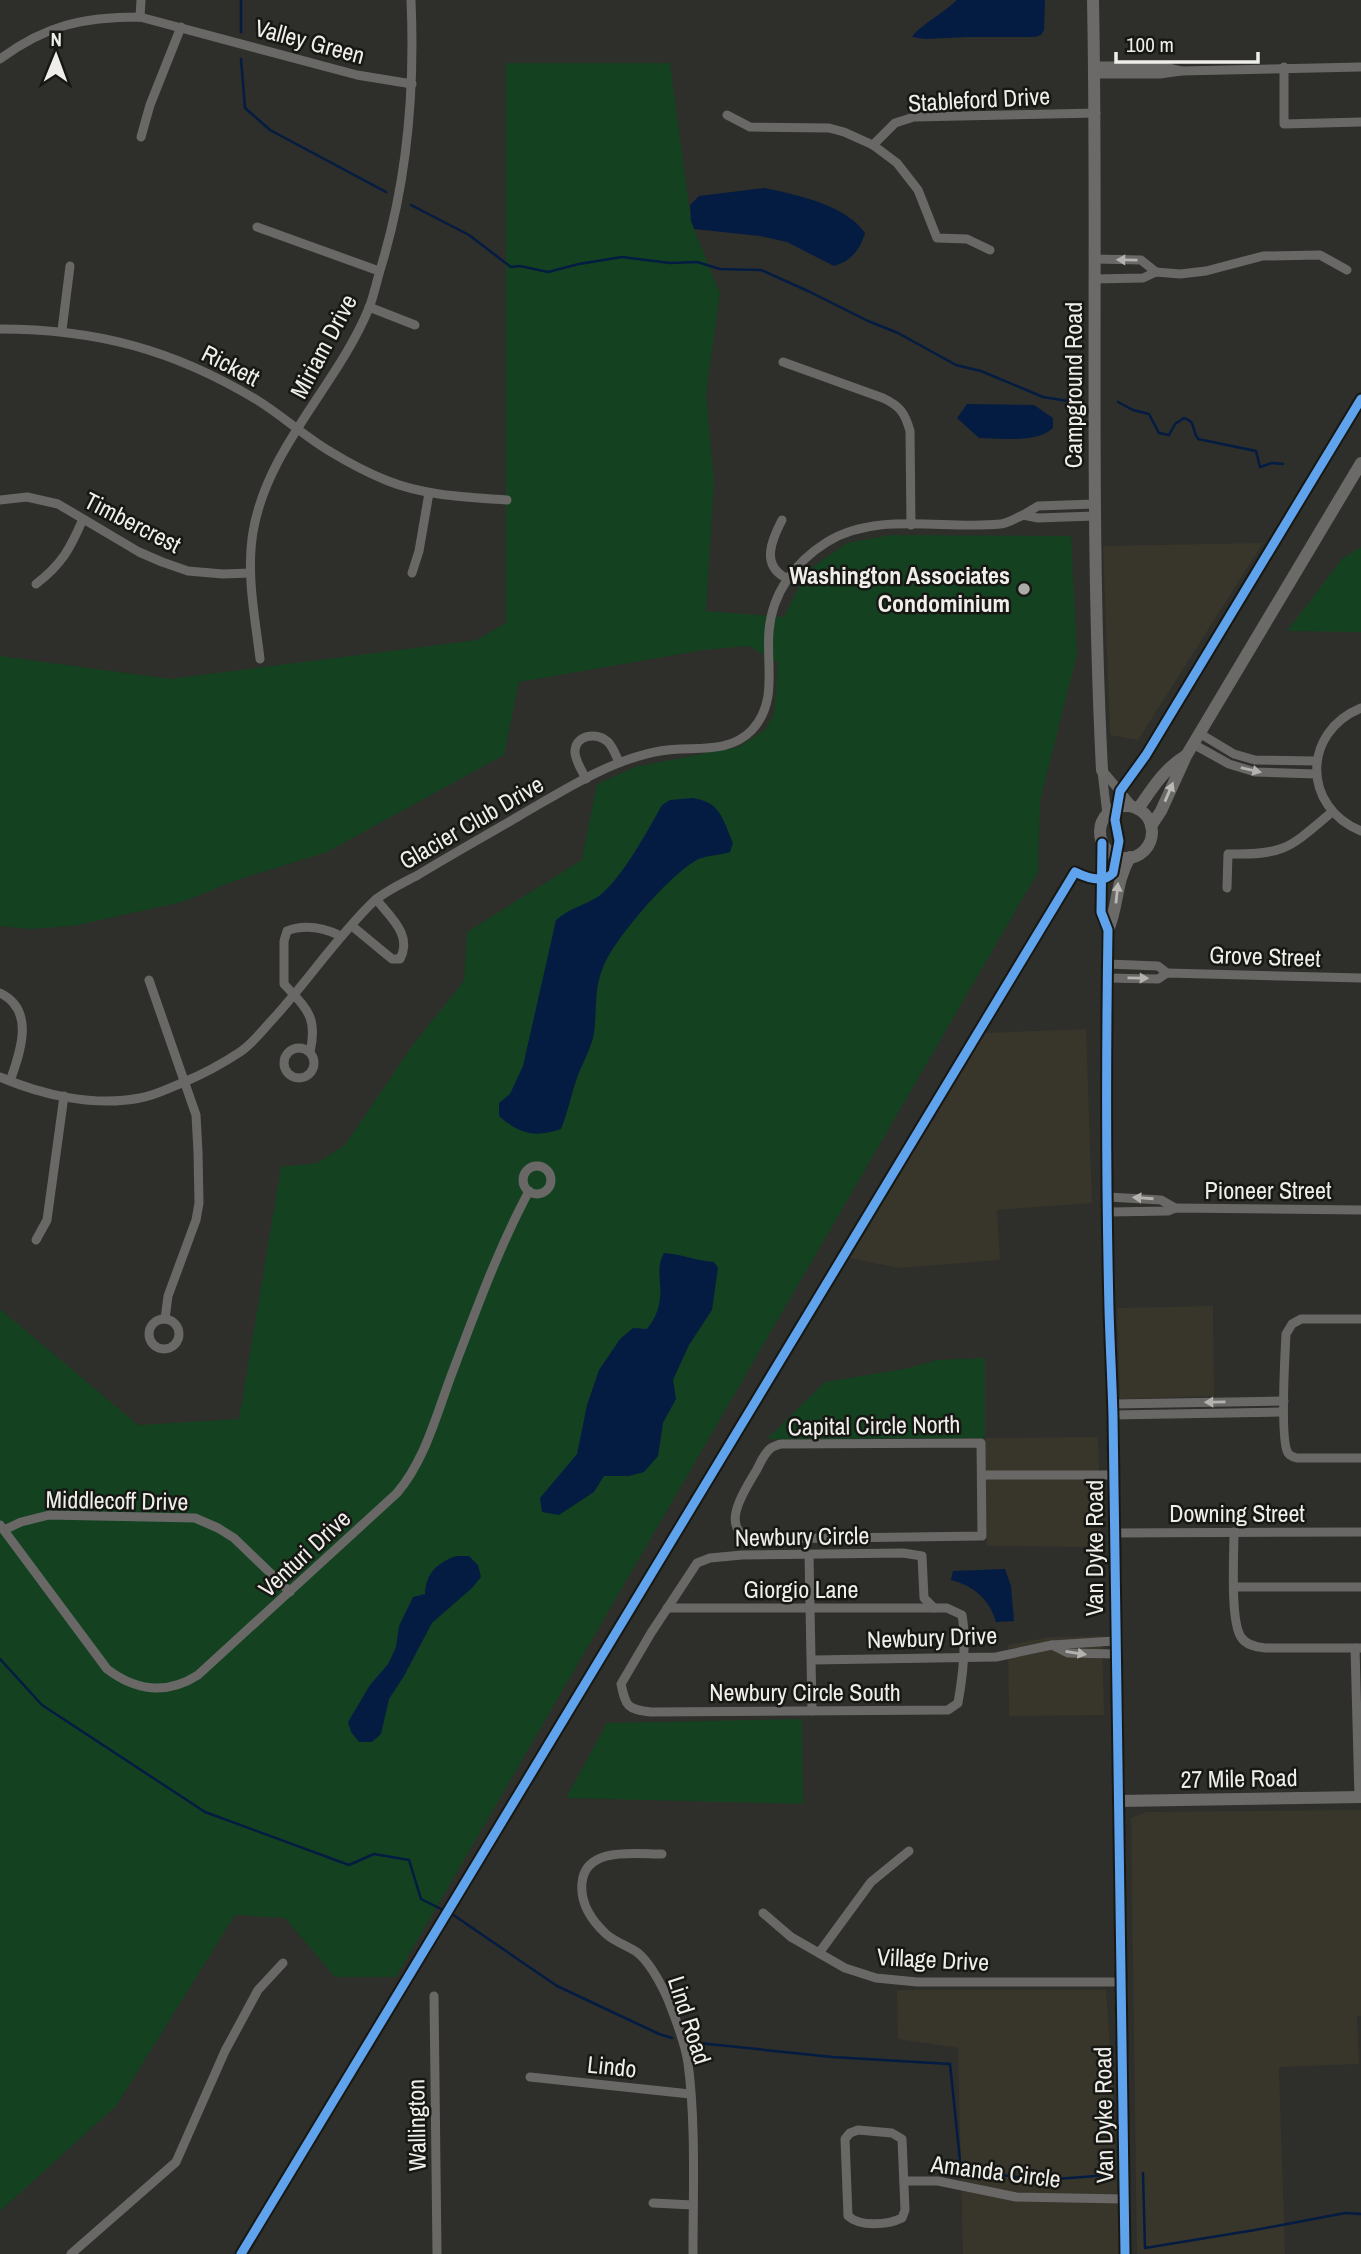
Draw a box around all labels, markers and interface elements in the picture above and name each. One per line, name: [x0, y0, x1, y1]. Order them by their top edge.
street label: Valley Green: [252, 11, 368, 71]
north arrow: [21, 21, 91, 91]
scale bar: [1116, 21, 1258, 65]
text: N: [50, 26, 62, 52]
text: 100 m: [1126, 30, 1174, 59]
street label: Stableford Drive: [907, 79, 1051, 119]
one-way arrow: [1116, 254, 1138, 265]
street label: Miriam Drive: [282, 288, 364, 404]
street label: Campground Road: [1057, 302, 1089, 468]
street label: Rickett: [196, 337, 266, 393]
street label: Timbercrest: [79, 484, 187, 560]
place label: Washington Associates Condominium: [789, 559, 1010, 619]
marker: Washington Associates Condominium: [1016, 581, 1032, 597]
one-way arrow: [1241, 765, 1263, 776]
street label: Glacier Club Drive: [393, 768, 549, 876]
one-way arrow: [1164, 781, 1175, 802]
one-way arrow: [1112, 882, 1123, 904]
street label: Grove Street: [1209, 938, 1322, 974]
one-way arrow: [1127, 972, 1149, 984]
street label: Pioneer Street: [1205, 1174, 1332, 1206]
one-way arrow: [1132, 1192, 1154, 1203]
one-way arrow: [1204, 1396, 1226, 1408]
street label: Capital Circle North: [787, 1407, 961, 1443]
street label: Van Dyke Road: [1078, 1480, 1110, 1616]
street label: Middlecoff Drive: [45, 1483, 189, 1517]
street label: Downing Street: [1169, 1497, 1305, 1529]
street label: Venturi Drive: [251, 1502, 357, 1604]
street label: Newbury Circle: [734, 1519, 870, 1553]
street label: Giorgio Lane: [744, 1573, 858, 1605]
street label: Newbury Drive: [866, 1619, 998, 1655]
one-way arrow: [1065, 1648, 1087, 1659]
street label: Newbury Circle South: [709, 1676, 901, 1708]
street label: 27 Mile Road: [1180, 1761, 1298, 1795]
street label: Village Drive: [876, 1940, 990, 1978]
street label: Lind Road: [661, 1972, 719, 2068]
street label: Van Dyke Road: [1086, 2047, 1120, 2183]
street label: Lindo: [586, 2048, 638, 2084]
street label: Wallington: [399, 2079, 433, 2171]
street label: Amanda Circle: [928, 2147, 1063, 2195]

